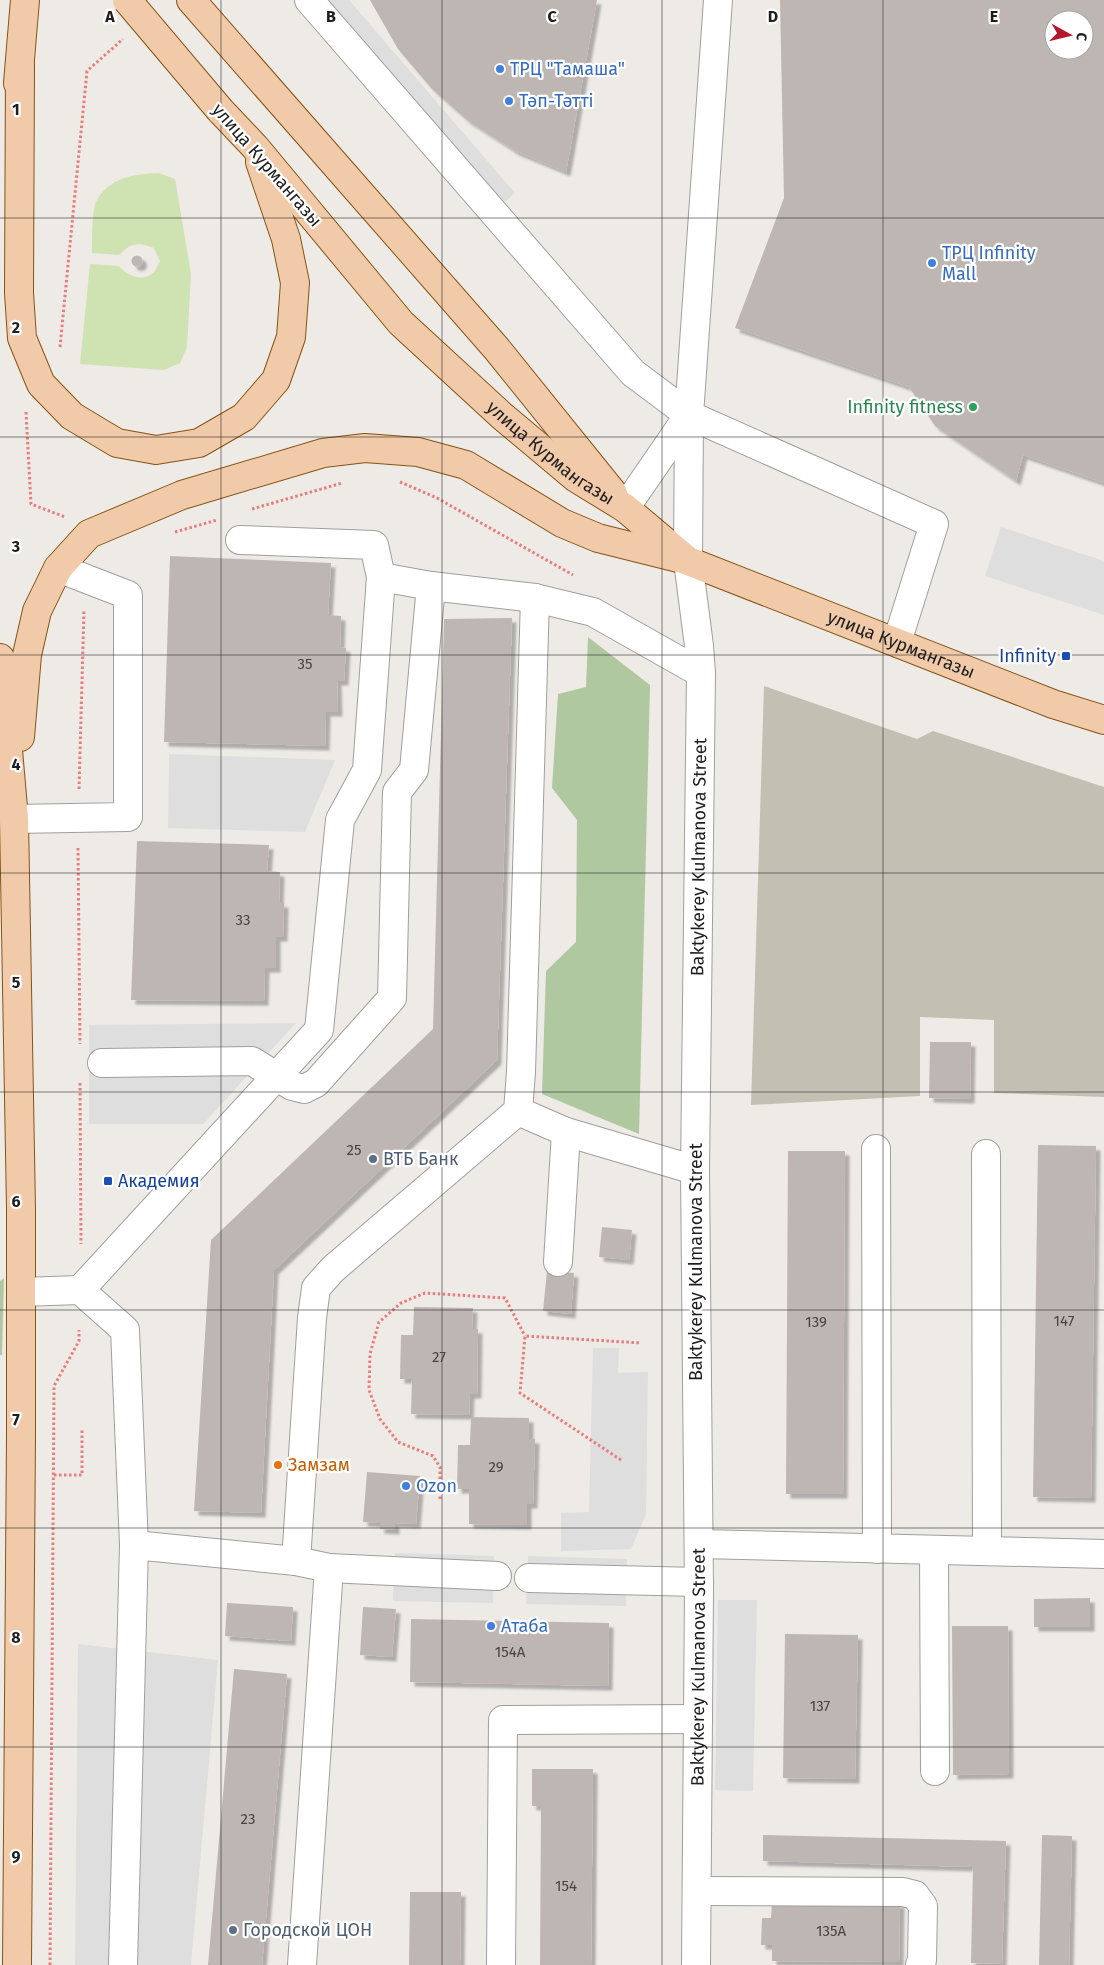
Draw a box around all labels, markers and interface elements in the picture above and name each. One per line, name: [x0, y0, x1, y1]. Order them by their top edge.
text: A: [104, 7, 115, 26]
text: B: [326, 7, 336, 26]
text: C: [547, 7, 557, 26]
text: D: [768, 7, 778, 26]
text: E: [990, 7, 998, 26]
north arrow: [1044, 10, 1094, 60]
text: С: [1072, 32, 1090, 42]
place label: ТРЦ "Тамаша": [510, 58, 625, 80]
marker: ТРЦ "Тамаша": [494, 63, 506, 75]
place label: Тәп-Тәтті: [519, 90, 594, 112]
marker: Тәп-Тәтті: [503, 95, 515, 107]
street label: улица Курмангазы: [207, 99, 327, 231]
text: 1: [12, 100, 20, 119]
place label: ТРЦ Infinity Mall: [942, 242, 1036, 285]
marker: ТРЦ Infinity Mall: [926, 257, 938, 269]
text: 2: [12, 318, 20, 337]
street label: улица Курмангазы: [482, 396, 618, 510]
place label: Infinity fitness: [847, 396, 963, 418]
marker: Infinity fitness: [967, 401, 979, 413]
text: 3: [11, 537, 20, 556]
street label: улица Курмангазы: [824, 606, 978, 683]
place label: Infinity: [999, 645, 1056, 667]
marker: Infinity: [1060, 650, 1072, 662]
house number: 35: [297, 655, 313, 673]
street label: Baktykerey Kulmanova Street: [686, 737, 711, 976]
text: 4: [11, 755, 21, 774]
house number: 33: [236, 911, 250, 929]
text: 5: [12, 973, 21, 992]
house number: 25: [347, 1141, 361, 1159]
street label: Baktykerey Kulmanova Street: [685, 1142, 707, 1381]
place label: ВТБ Банк: [383, 1148, 459, 1170]
marker: ВТБ Банк: [367, 1153, 379, 1165]
place label: Академия: [118, 1170, 200, 1192]
marker: Академия: [102, 1175, 114, 1187]
text: 6: [11, 1192, 21, 1211]
house number: 147: [1054, 1312, 1075, 1330]
house number: 139: [805, 1313, 827, 1331]
house number: 27: [432, 1348, 446, 1366]
text: 7: [12, 1410, 20, 1429]
place label: Замзам: [288, 1454, 350, 1476]
house number: 29: [488, 1458, 504, 1476]
marker: Замзам: [272, 1459, 284, 1471]
place label: Ozon: [416, 1475, 457, 1497]
marker: Ozon: [400, 1480, 412, 1492]
street label: Baktykerey Kulmanova Street: [686, 1547, 710, 1786]
place label: Атаба: [501, 1615, 548, 1637]
marker: Атаба: [485, 1620, 497, 1632]
text: 8: [11, 1628, 21, 1647]
house number: 154А: [495, 1643, 526, 1661]
house number: 137: [810, 1697, 831, 1715]
house number: 23: [241, 1810, 255, 1828]
text: 9: [12, 1847, 21, 1866]
house number: 154: [555, 1877, 577, 1895]
place label: Городской ЦОН: [243, 1919, 372, 1941]
house number: 135А: [816, 1922, 846, 1940]
marker: Городской ЦОН: [227, 1924, 239, 1936]

